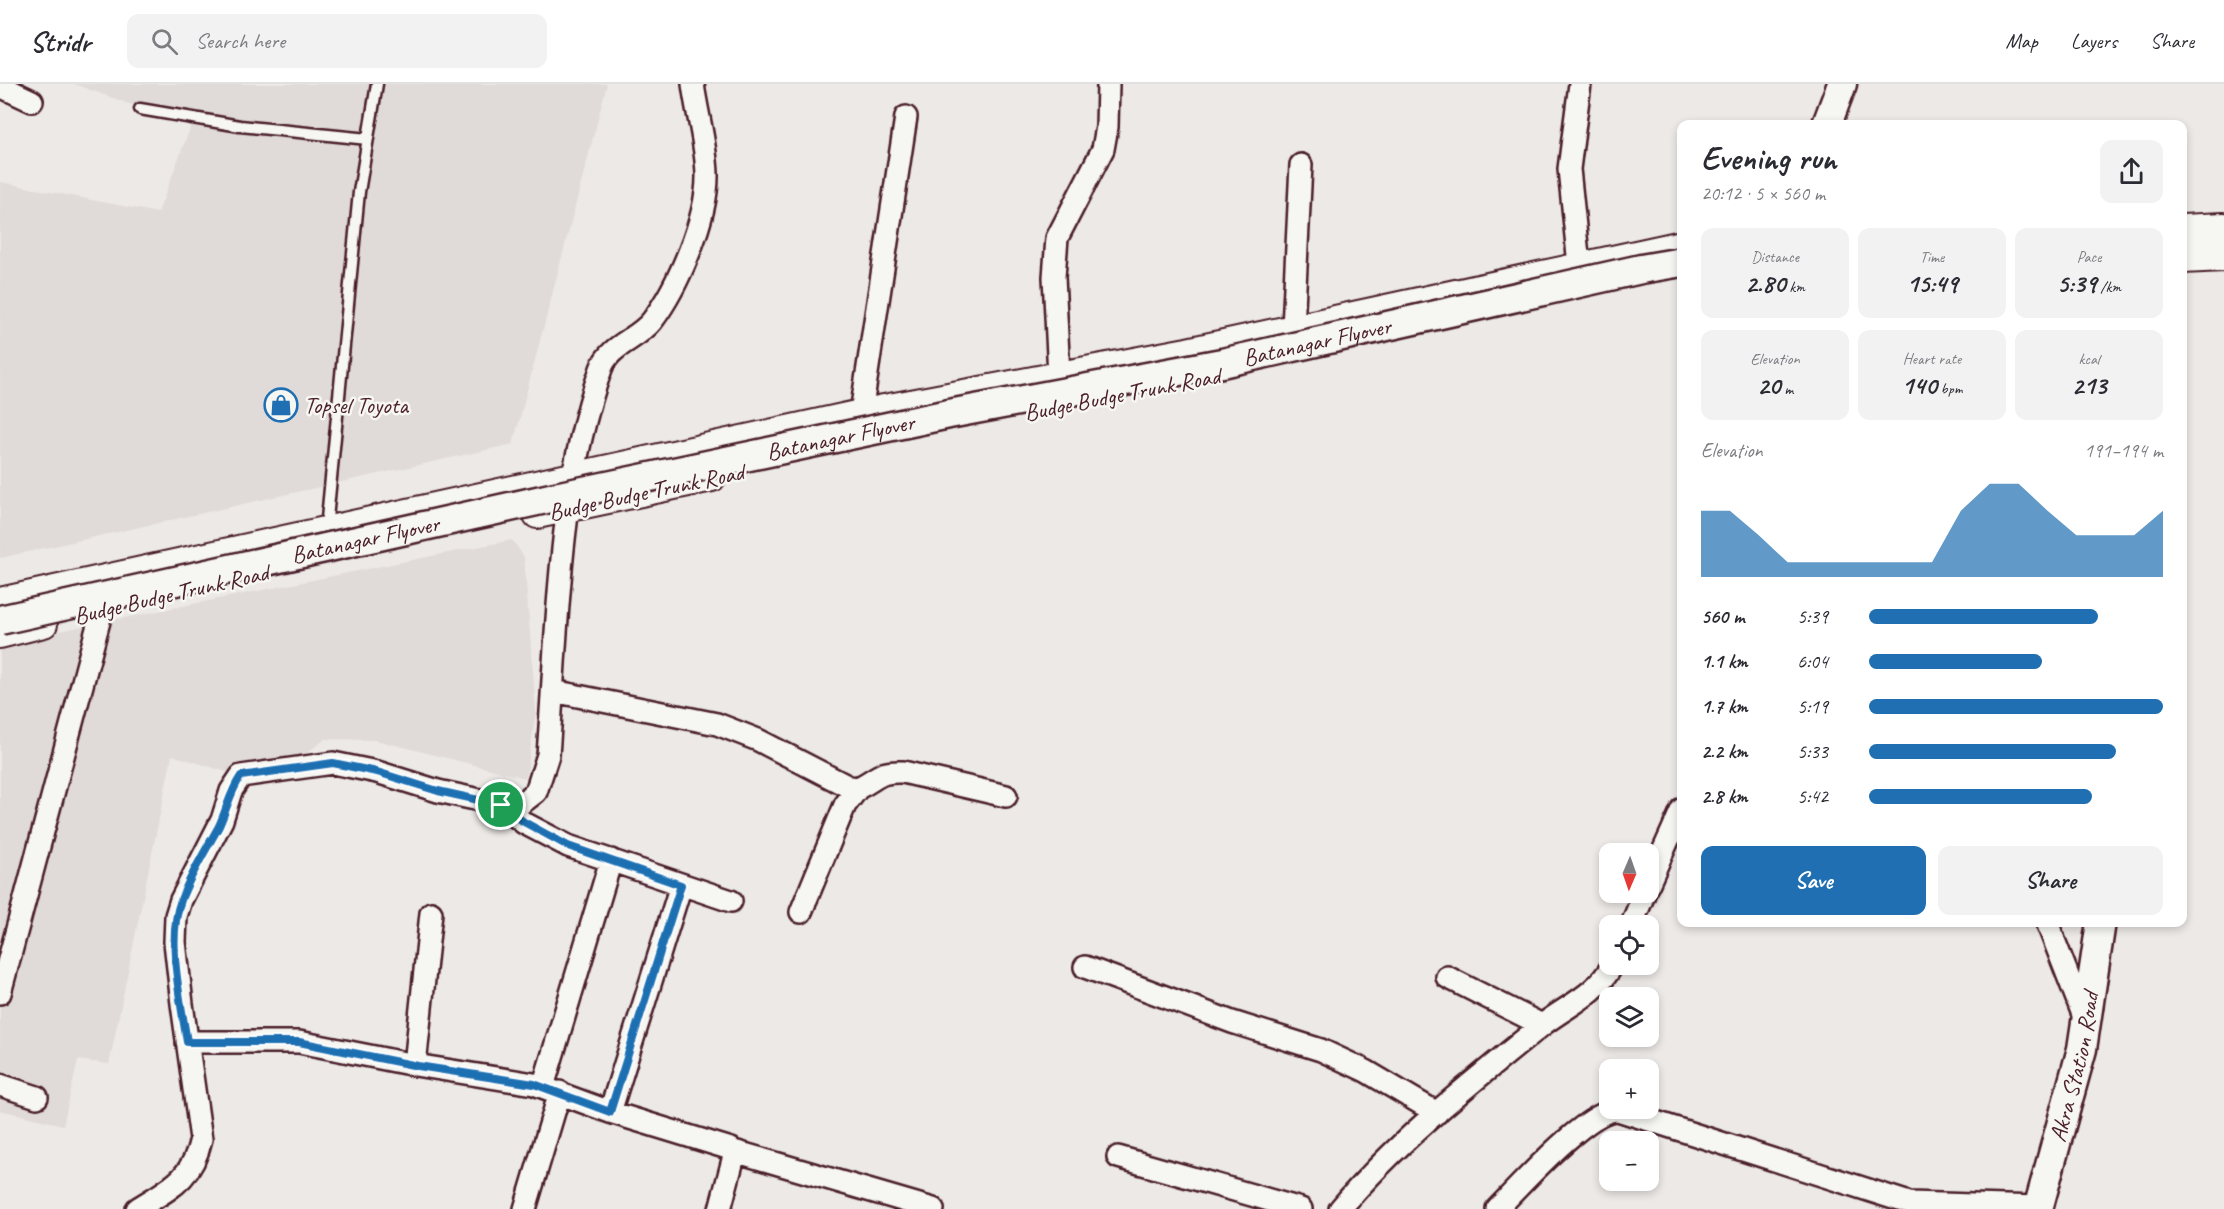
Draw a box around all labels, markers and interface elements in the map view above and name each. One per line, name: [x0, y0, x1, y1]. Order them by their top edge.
search box: [127, 14, 547, 68]
text: Stridr: [30, 24, 91, 59]
icon: search: [148, 25, 181, 58]
text: Search here: [196, 27, 285, 55]
text: Map: [2005, 28, 2038, 54]
text: Layers: [2071, 28, 2117, 54]
text: Share: [2150, 28, 2194, 54]
text: Evening run: [1701, 137, 1836, 179]
button: share: [2100, 140, 2163, 203]
text: 20:12 · 5 × 560 m: [1701, 181, 1825, 206]
text: Distance: [1751, 247, 1799, 267]
text: Time: [1920, 247, 1944, 267]
text: Pace: [2077, 247, 2101, 267]
text: 2.80: [1745, 267, 1785, 300]
text: 15:49: [1906, 267, 1958, 300]
text: 5:39: [2057, 267, 2096, 300]
text: km: [1785, 277, 1805, 297]
text: /km: [2096, 277, 2121, 297]
street label: Batanagar Flyover: [1240, 310, 1396, 373]
text: Elevation: [1750, 349, 1800, 369]
text: Heart rate: [1903, 349, 1961, 369]
text: kcal: [2078, 349, 2100, 369]
street label: Budge Budge Trunk Road: [1022, 360, 1226, 428]
text: 20: [1757, 369, 1780, 402]
text: 140: [1902, 369, 1937, 402]
text: 213: [2071, 369, 2107, 402]
text: m: [1780, 379, 1793, 399]
text: bpm: [1937, 379, 1962, 399]
shop icon: Topsel Toyota: [263, 387, 299, 423]
place label: Topsel Toyota: [304, 390, 409, 420]
street label: Batanagar Flyover: [763, 406, 919, 467]
text: Elevation: [1701, 438, 1763, 463]
text: 191–194 m: [2084, 438, 2163, 463]
street label: Budge Budge Trunk Road: [546, 456, 750, 527]
street label: Batanagar Flyover: [288, 508, 444, 570]
street label: Budge Budge Trunk Road: [71, 556, 275, 631]
text: 560 m: [1701, 604, 1744, 629]
text: 5:39: [1797, 604, 1828, 629]
text: 1.1 km: [1701, 649, 1748, 674]
text: 6:04: [1797, 649, 1828, 674]
text: 1.7 km: [1701, 694, 1747, 719]
text: 5:19: [1797, 694, 1828, 719]
text: 2.2 km: [1701, 739, 1748, 764]
text: 5:33: [1797, 739, 1828, 764]
pin: [475, 779, 526, 830]
text: 2.8 km: [1701, 784, 1748, 809]
text: 5:42: [1797, 784, 1828, 809]
icon: arrive: [484, 788, 517, 821]
north arrow: [1599, 843, 1659, 903]
map controls: [1599, 843, 1659, 1191]
button: Save: [1701, 846, 1926, 915]
button: Share: [1938, 846, 2163, 915]
button: locate: [1599, 915, 1659, 975]
street label: Akra Station Road: [2042, 986, 2106, 1145]
button: layers: [1599, 987, 1659, 1047]
button: +: [1599, 1059, 1659, 1119]
button: −: [1599, 1131, 1659, 1191]

